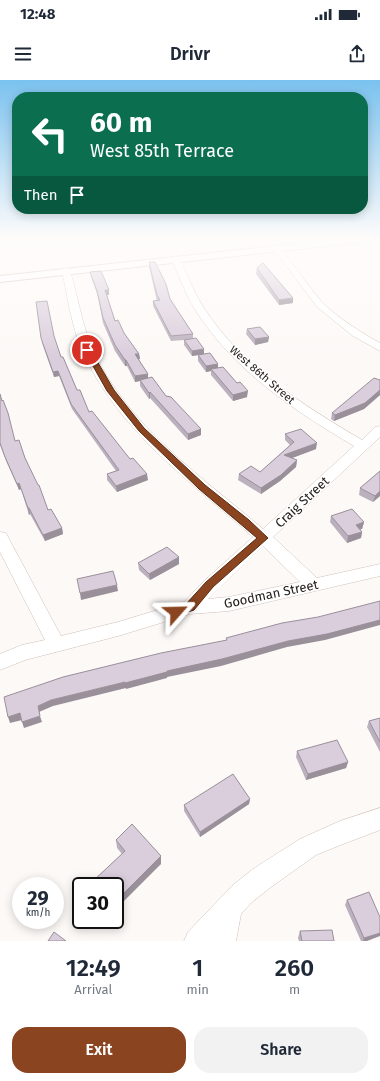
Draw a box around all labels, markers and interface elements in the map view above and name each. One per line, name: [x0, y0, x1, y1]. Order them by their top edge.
text: 12:48: [20, 5, 55, 23]
icon: menu: [12, 43, 34, 65]
text: Drivr: [170, 43, 210, 65]
icon: share: [346, 43, 368, 65]
text: 60 m: [90, 106, 152, 139]
icon: left: [24, 108, 76, 160]
text: West 85th Terrace: [90, 140, 234, 162]
icon: arrive: [66, 184, 88, 206]
text: Then: [24, 186, 58, 204]
pin: [70, 333, 104, 367]
icon: arrive: [76, 339, 98, 361]
street label: West 86th Street: [227, 343, 297, 407]
street label: Craig Street: [272, 473, 332, 531]
street label: Goodman Street: [223, 577, 320, 611]
position arrow: [155, 591, 197, 633]
speed limit sign: 30: [72, 877, 124, 929]
text: 29: [27, 886, 49, 910]
text: km/h: [26, 907, 50, 919]
text: 12:49: [66, 954, 121, 982]
text: 1: [192, 954, 203, 982]
text: 260: [275, 954, 314, 982]
text: Arrival: [74, 982, 112, 997]
text: min: [187, 982, 209, 997]
text: m: [289, 982, 300, 997]
button: Exit: [12, 1027, 186, 1073]
button: Share: [194, 1027, 368, 1073]

